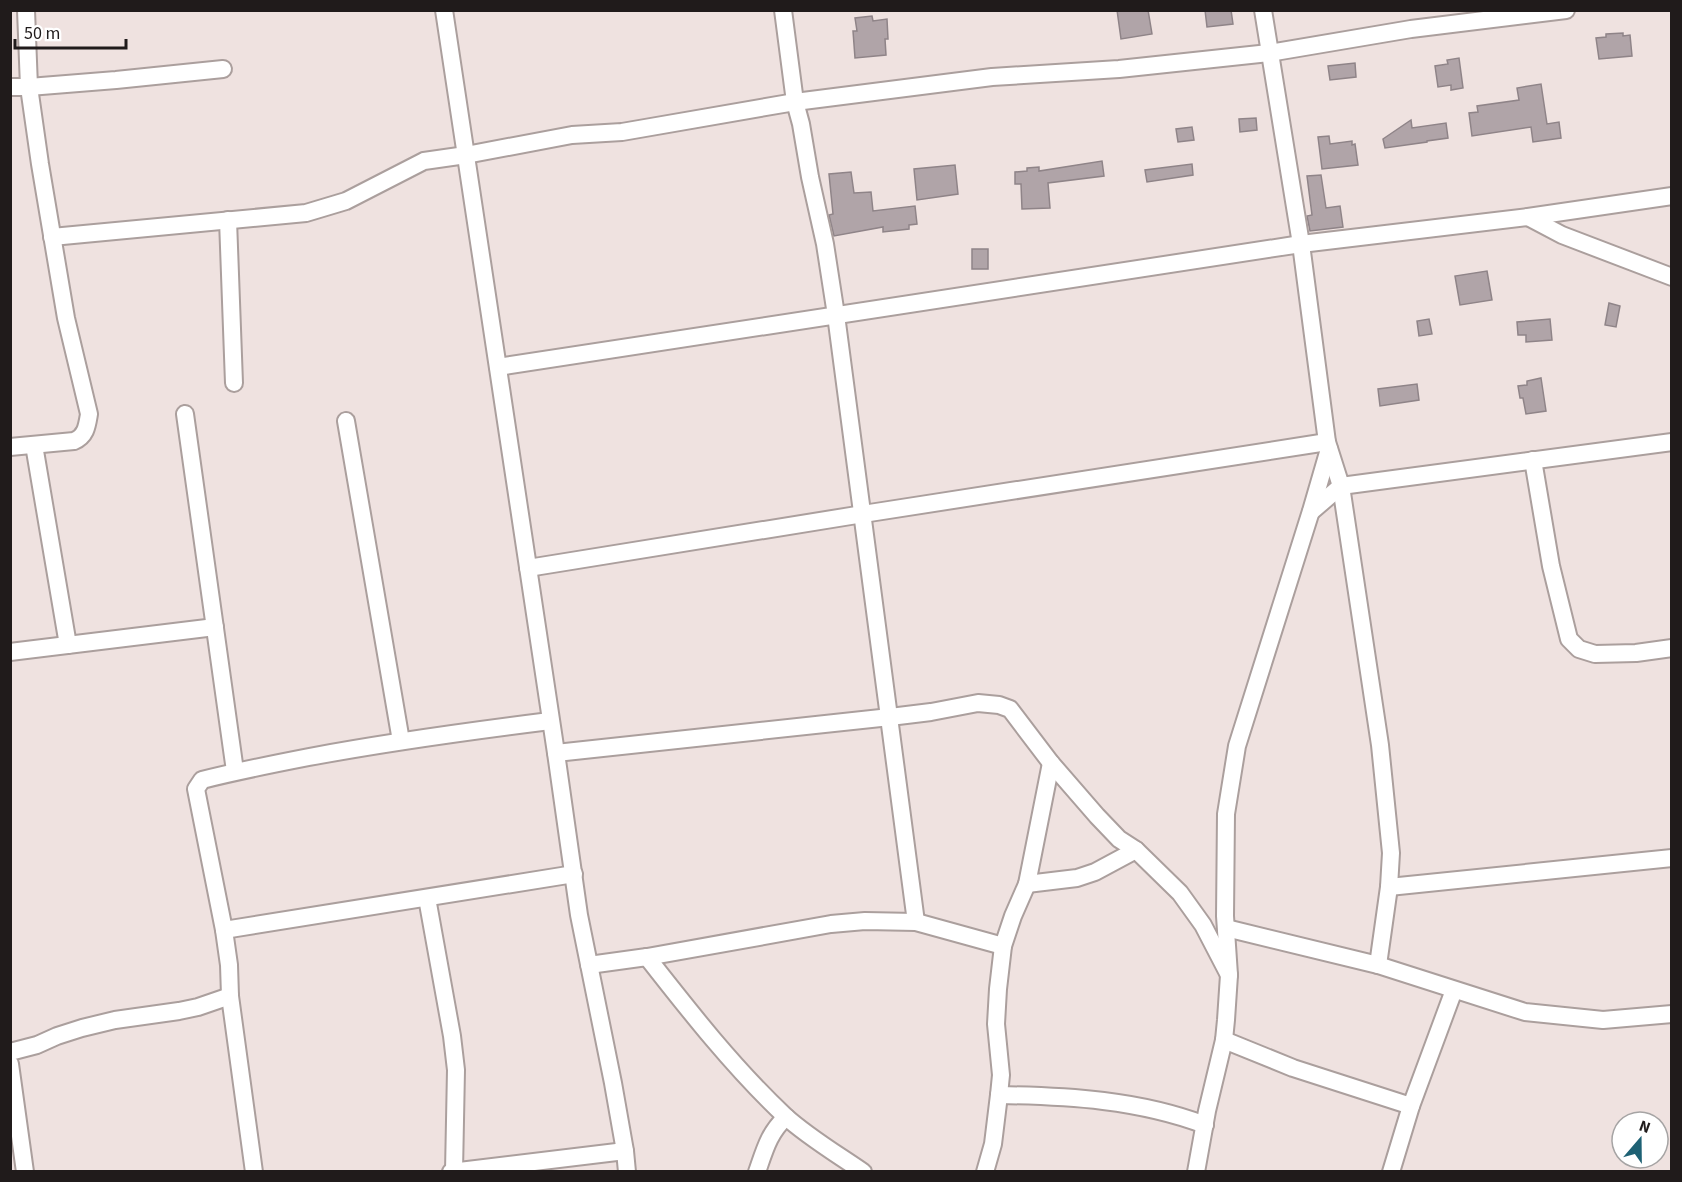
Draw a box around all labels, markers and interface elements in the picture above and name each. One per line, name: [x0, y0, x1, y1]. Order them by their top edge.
scale bar: [15, 12, 126, 50]
text: 50 m: [24, 21, 60, 46]
north arrow: [1610, 1110, 1670, 1170]
text: N: [1636, 1115, 1654, 1139]

